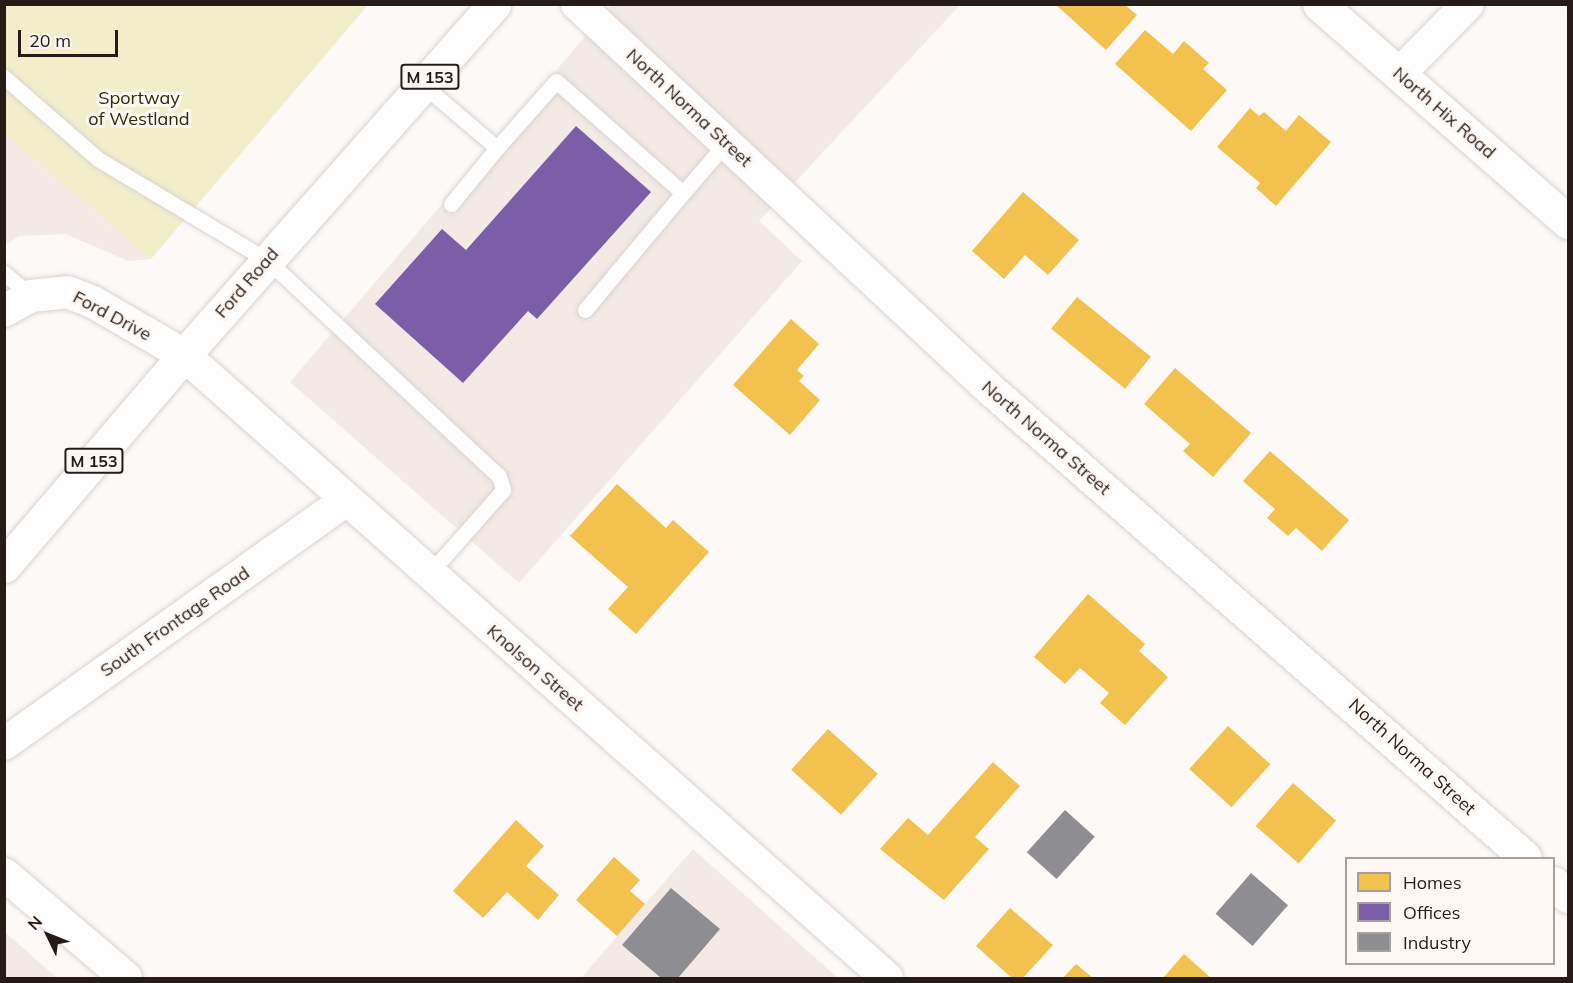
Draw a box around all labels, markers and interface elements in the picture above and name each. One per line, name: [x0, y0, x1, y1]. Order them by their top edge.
scale bar: [21, 18, 122, 56]
text: 20 m: [29, 29, 71, 52]
street label: North Norma Street: [622, 44, 756, 172]
street label: North Hix Road: [1388, 63, 1500, 163]
road number: M 153: [400, 64, 460, 90]
park label: Sportway of Westland: [88, 88, 190, 130]
street label: Ford Road: [211, 243, 283, 323]
street label: Ford Drive: [69, 286, 155, 346]
street label: North Norma Street: [977, 376, 1115, 500]
road number: M 153: [64, 448, 124, 474]
street label: South Frontage Road: [96, 562, 254, 682]
street label: Knolson Street: [482, 620, 588, 716]
street label: North Norma Street: [1344, 694, 1480, 820]
legend: [1345, 857, 1555, 965]
text: Homes: [1403, 871, 1462, 894]
text: Offices: [1403, 901, 1460, 924]
north arrow: [18, 905, 78, 965]
text: N: [23, 911, 46, 934]
text: Industry: [1403, 931, 1471, 954]

